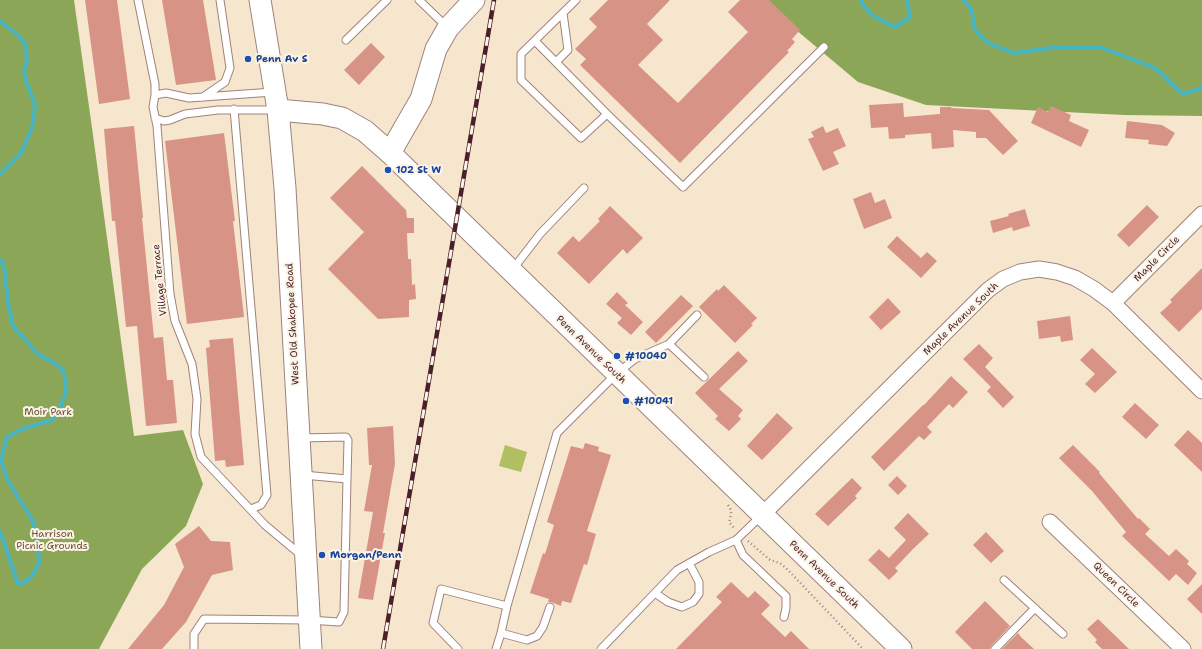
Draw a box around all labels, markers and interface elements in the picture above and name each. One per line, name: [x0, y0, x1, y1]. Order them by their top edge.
place label: Penn Av S: [256, 53, 307, 65]
marker: Penn Av S: [243, 54, 253, 64]
place label: 102 St W: [396, 164, 441, 176]
marker: 102 St W: [383, 165, 393, 175]
street label: Maple Circle: [1132, 234, 1182, 284]
street label: Village Terrace: [150, 243, 170, 317]
street label: West Old Shakopee Road: [284, 263, 302, 385]
street label: Maple Avenue South: [921, 280, 1001, 358]
street label: Penn Avenue South: [553, 313, 629, 387]
place label: #10040: [625, 350, 667, 362]
marker: #10040: [612, 351, 622, 361]
place label: #10041: [634, 395, 673, 407]
marker: #10041: [621, 396, 631, 406]
park label: Moir Park: [24, 406, 72, 418]
park label: Harrison Picnic Grounds: [16, 528, 88, 552]
street label: Penn Avenue South: [786, 538, 862, 612]
place label: Morgan/Penn: [330, 549, 401, 561]
marker: Morgan/Penn: [317, 550, 327, 560]
street label: Queen Circle: [1090, 560, 1142, 610]

